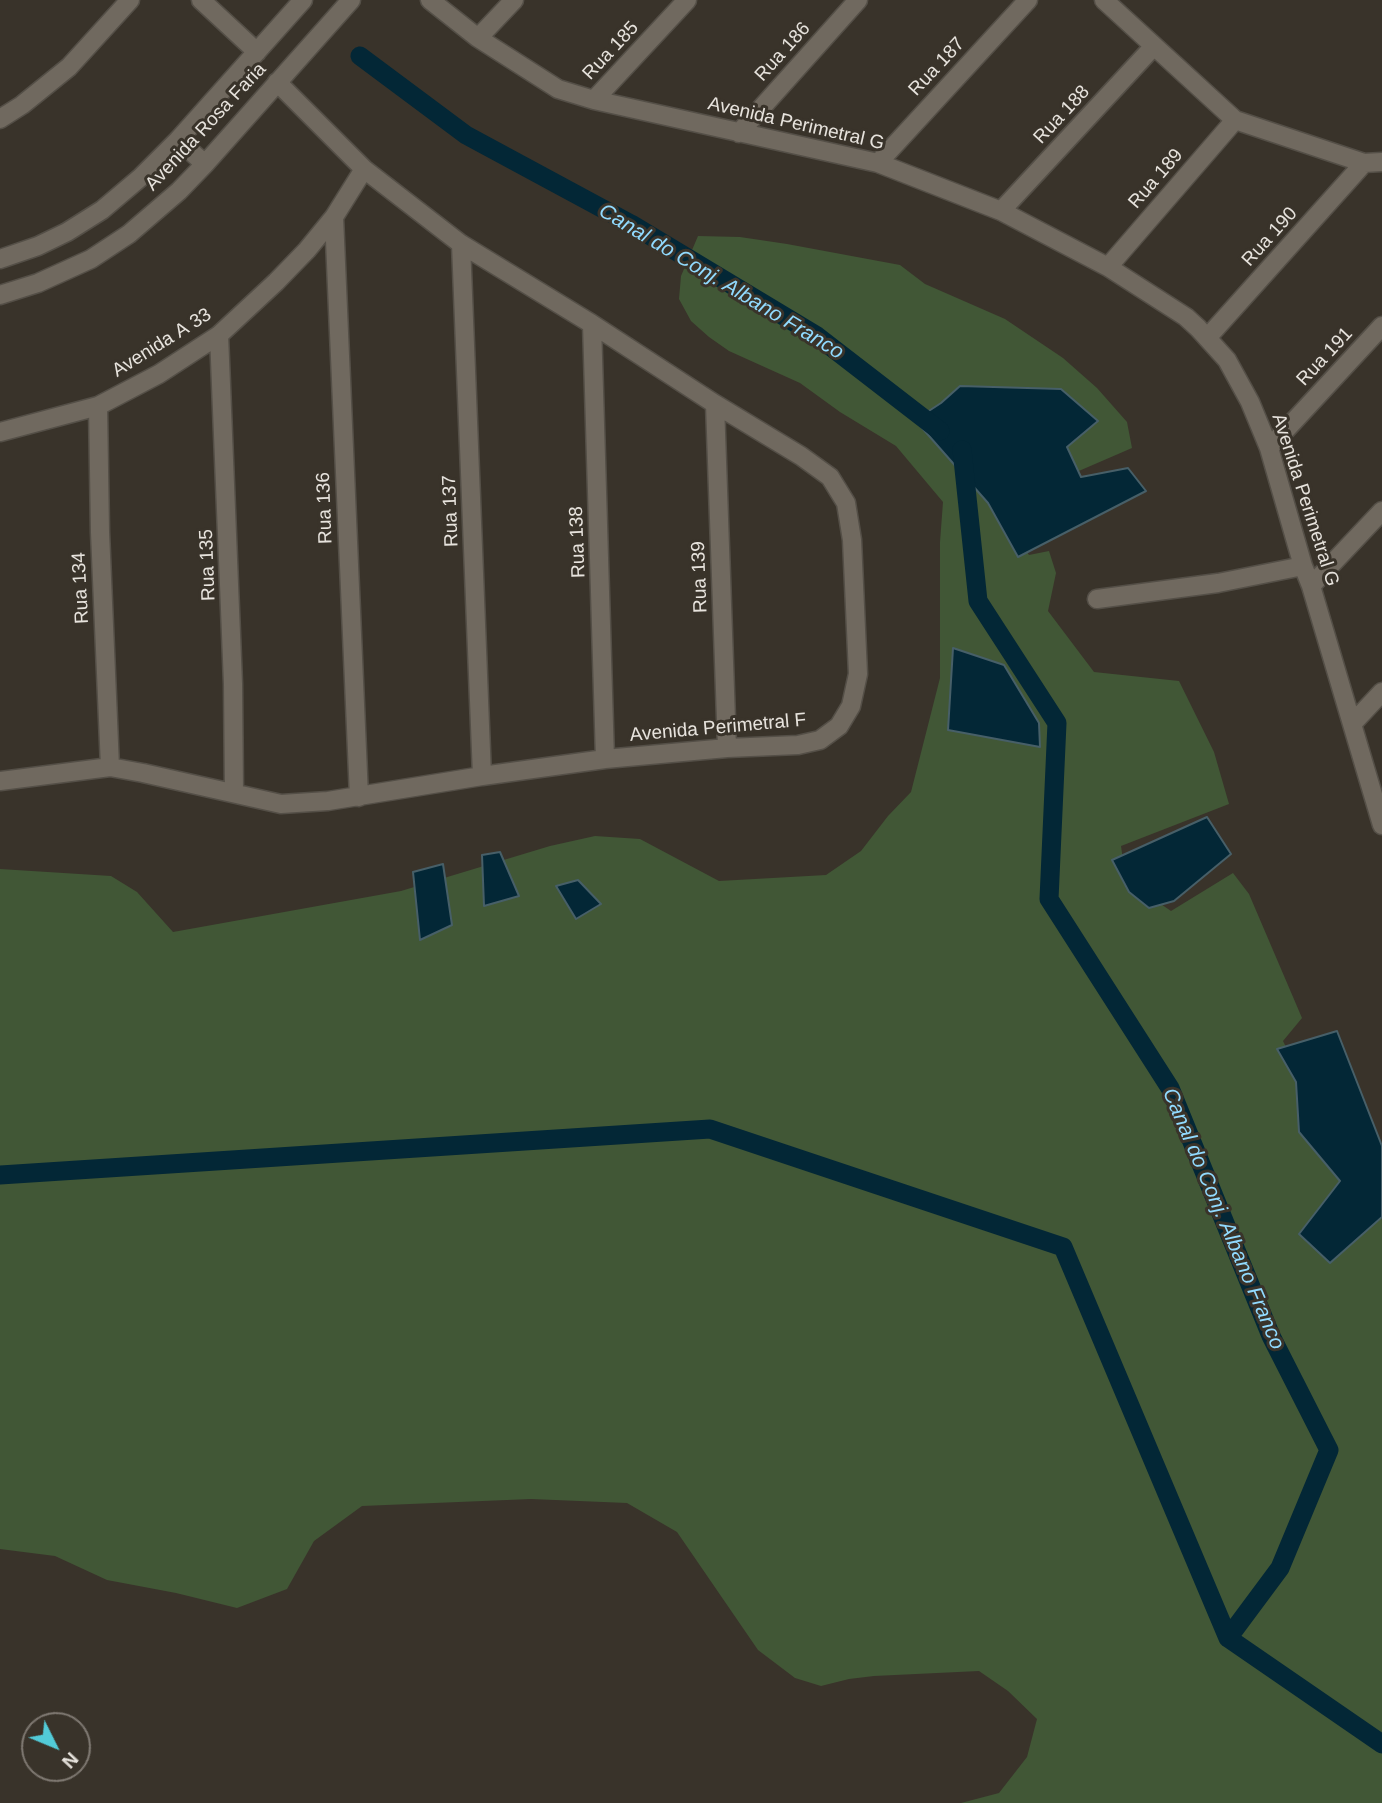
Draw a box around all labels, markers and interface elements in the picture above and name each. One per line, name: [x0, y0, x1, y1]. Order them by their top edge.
street label: Rua 185: [578, 17, 644, 85]
street label: Rua 186: [750, 18, 816, 86]
street label: Rua 187: [904, 33, 970, 101]
street label: Avenida Rosa Faria: [141, 58, 271, 196]
street label: Rua 188: [1029, 81, 1095, 149]
street label: Avenida Perimetral G: [706, 93, 886, 155]
street label: Rua 189: [1124, 144, 1188, 214]
water label: Canal do Conj. Albano Franco: [594, 199, 848, 365]
street label: Rua 190: [1237, 203, 1303, 271]
street label: Avenida A 33: [108, 303, 216, 383]
street label: Rua 191: [1292, 323, 1358, 391]
street label: Avenida Perimetral G: [1266, 411, 1344, 589]
street label: Rua 136: [312, 472, 338, 544]
street label: Rua 137: [438, 475, 464, 547]
street label: Rua 138: [565, 506, 591, 578]
street label: Rua 135: [195, 529, 221, 601]
street label: Rua 139: [687, 541, 713, 613]
street label: Rua 134: [68, 552, 94, 624]
street label: Avenida Perimetral F: [629, 709, 807, 747]
water label: Canal do Conj. Albano Franco: [1156, 1085, 1290, 1353]
north arrow: [21, 1712, 91, 1782]
text: N: [58, 1748, 83, 1772]

